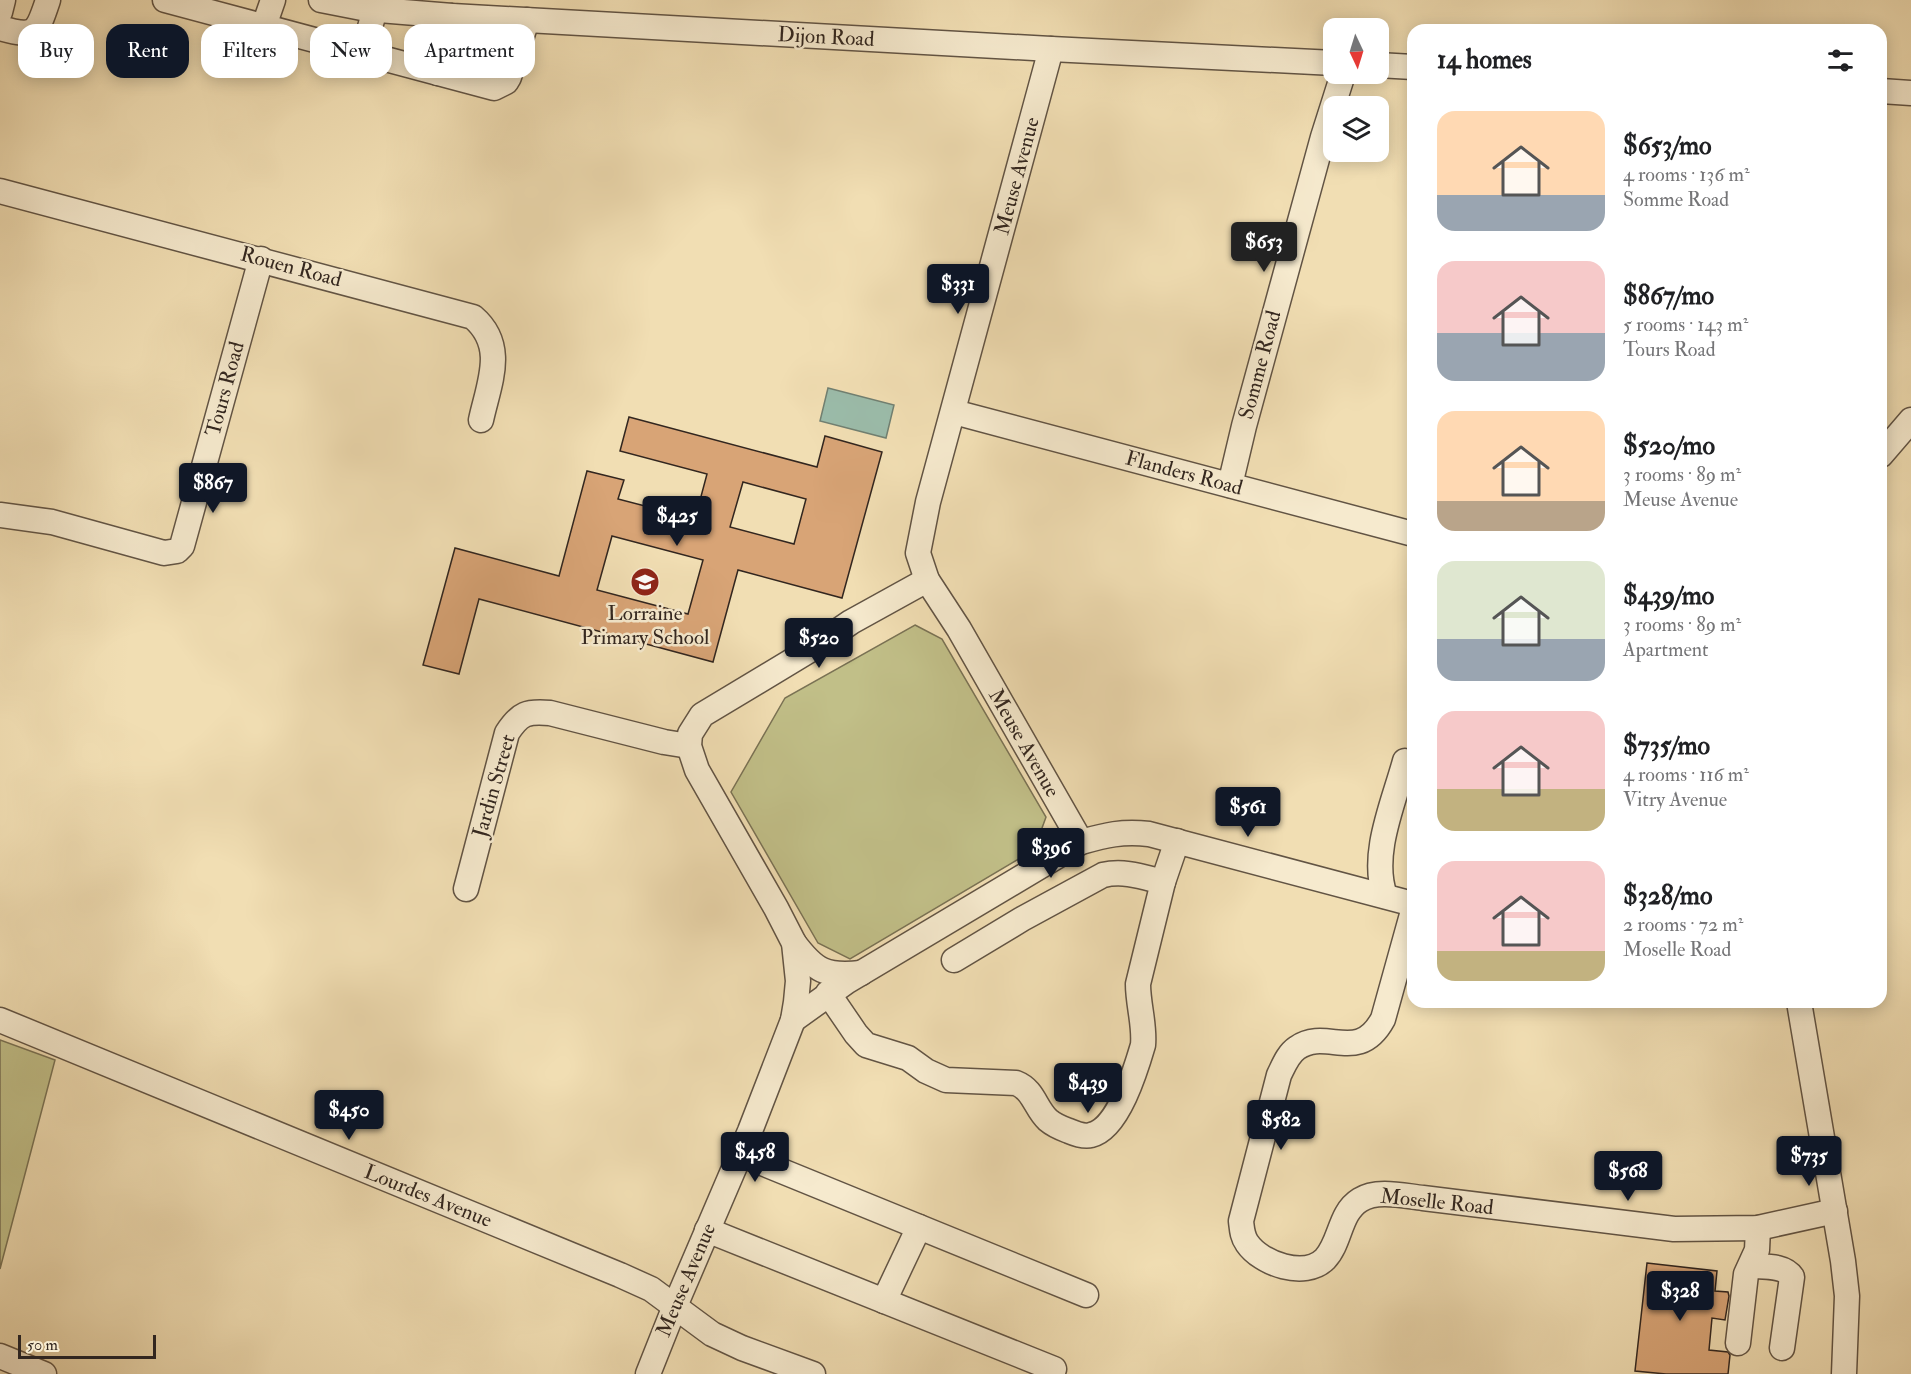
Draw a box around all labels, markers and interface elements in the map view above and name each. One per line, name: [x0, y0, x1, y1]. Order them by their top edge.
north arrow: [1323, 18, 1389, 84]
map controls: [1323, 18, 1389, 162]
street label: Dijon Road: [777, 21, 876, 53]
chip: Buy: [18, 24, 94, 78]
chip: Rent: [106, 24, 189, 78]
chip: Filters: [201, 24, 298, 78]
chip: New: [310, 24, 392, 78]
chip: Apartment: [404, 24, 535, 78]
text: 14 homes: [1437, 44, 1532, 76]
icon: filters: [1824, 44, 1857, 77]
button: layers: [1323, 96, 1389, 162]
street label: Meuse Avenue: [988, 114, 1046, 238]
text: $653/mo: [1623, 130, 1712, 162]
icon: home: [1485, 135, 1557, 207]
text: 4 rooms · 136 m²: [1623, 162, 1750, 187]
text: Somme Road: [1623, 187, 1729, 212]
pin: $653: [1228, 222, 1300, 273]
text: $653: [1245, 229, 1283, 254]
street label: Rouen Road: [237, 241, 345, 294]
pin: $331: [922, 264, 994, 315]
text: $331: [941, 271, 975, 296]
text: $867/mo: [1623, 280, 1714, 312]
icon: home: [1485, 285, 1557, 357]
street label: Somme Road: [1233, 307, 1288, 422]
text: 5 rooms · 143 m²: [1623, 312, 1748, 337]
text: Tours Road: [1623, 337, 1716, 362]
street label: Tours Road: [199, 338, 251, 439]
text: $520/mo: [1623, 430, 1715, 462]
icon: home: [1485, 435, 1557, 507]
street label: Flanders Road: [1122, 444, 1246, 502]
text: 3 rooms · 89 m²: [1623, 462, 1741, 487]
pin: $867: [177, 463, 249, 514]
text: $867: [193, 470, 233, 495]
text: Meuse Avenue: [1623, 487, 1738, 512]
pin: $425: [641, 496, 713, 547]
text: $425: [657, 503, 697, 528]
school or university icon: Lorraine Primary School: [629, 566, 661, 598]
text: $439/mo: [1623, 580, 1714, 612]
icon: home: [1485, 585, 1557, 657]
place label: Lorraine Primary School: [581, 600, 710, 651]
text: 3 rooms · 89 m²: [1623, 612, 1741, 637]
pin: $520: [783, 618, 855, 669]
text: $520: [799, 625, 839, 650]
text: Apartment: [1623, 637, 1708, 662]
street label: Meuse Avenue: [982, 684, 1066, 802]
text: $735/mo: [1623, 730, 1710, 762]
street label: Jardin Street: [466, 731, 522, 842]
icon: home: [1485, 735, 1557, 807]
text: 4 rooms · 116 m²: [1623, 762, 1749, 787]
pin: $561: [1212, 787, 1284, 838]
text: Vitry Avenue: [1623, 787, 1727, 812]
text: $561: [1229, 794, 1267, 819]
pin: $396: [1015, 828, 1087, 879]
text: $396: [1031, 835, 1071, 860]
text: $328/mo: [1623, 880, 1712, 912]
icon: home: [1485, 885, 1557, 957]
text: 2 rooms · 72 m²: [1623, 912, 1743, 937]
text: Moselle Road: [1623, 937, 1731, 962]
pin: $439: [1052, 1063, 1124, 1114]
text: $439: [1068, 1070, 1108, 1095]
pin: $450: [313, 1090, 385, 1141]
text: $450: [329, 1097, 369, 1122]
pin: $582: [1245, 1100, 1317, 1151]
text: $582: [1261, 1107, 1301, 1132]
pin: $458: [719, 1132, 791, 1183]
pin: $735: [1773, 1136, 1845, 1187]
text: $458: [735, 1139, 775, 1164]
text: $735: [1791, 1143, 1827, 1168]
pin: $568: [1592, 1151, 1664, 1202]
street label: Lourdes Avenue: [360, 1158, 496, 1234]
text: $568: [1608, 1158, 1648, 1183]
street label: Moselle Road: [1379, 1183, 1496, 1221]
street label: Meuse Avenue: [650, 1219, 722, 1341]
pin: $328: [1644, 1271, 1716, 1322]
text: $328: [1661, 1278, 1699, 1303]
scale bar: [18, 1332, 156, 1360]
text: 50 m: [27, 1335, 58, 1355]

